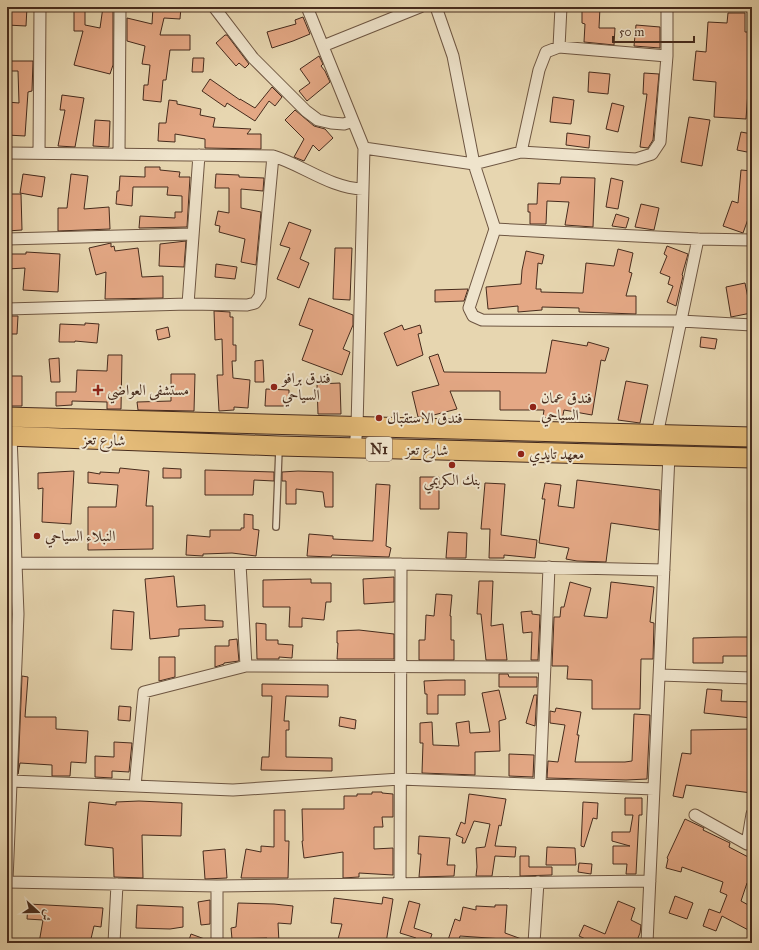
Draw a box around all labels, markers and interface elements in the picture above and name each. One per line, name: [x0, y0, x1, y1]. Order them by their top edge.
scale bar: [613, 18, 694, 44]
text: 50 m: [619, 25, 644, 39]
place label: فندق برافو السياحي: [280, 369, 331, 407]
place label: مستشفى العواضي: [107, 381, 189, 404]
marker: فندق برافو السياحي: [269, 382, 279, 392]
marker: مستشفى العواضي: [92, 384, 104, 396]
place label: فندق عمان السياحي: [541, 389, 592, 427]
marker: فندق عمان السياحي: [528, 402, 538, 412]
place label: فندق الاستقبال: [387, 409, 463, 427]
marker: فندق الاستقبال: [374, 413, 384, 423]
street label: شارع تعز: [80, 430, 126, 454]
road number: N1: [366, 437, 392, 461]
street label: شارع تعز: [403, 441, 449, 463]
place label: معهد تايدي: [529, 445, 584, 466]
marker: معهد تايدي: [516, 449, 526, 459]
marker: بنك الكريمي: [447, 460, 457, 470]
place label: بنك الكريمي: [424, 471, 480, 494]
place label: النبلاء السياحي: [45, 527, 115, 548]
marker: النبلاء السياحي: [32, 531, 42, 541]
north arrow: [18, 892, 58, 932]
text: ش: [39, 908, 55, 923]

